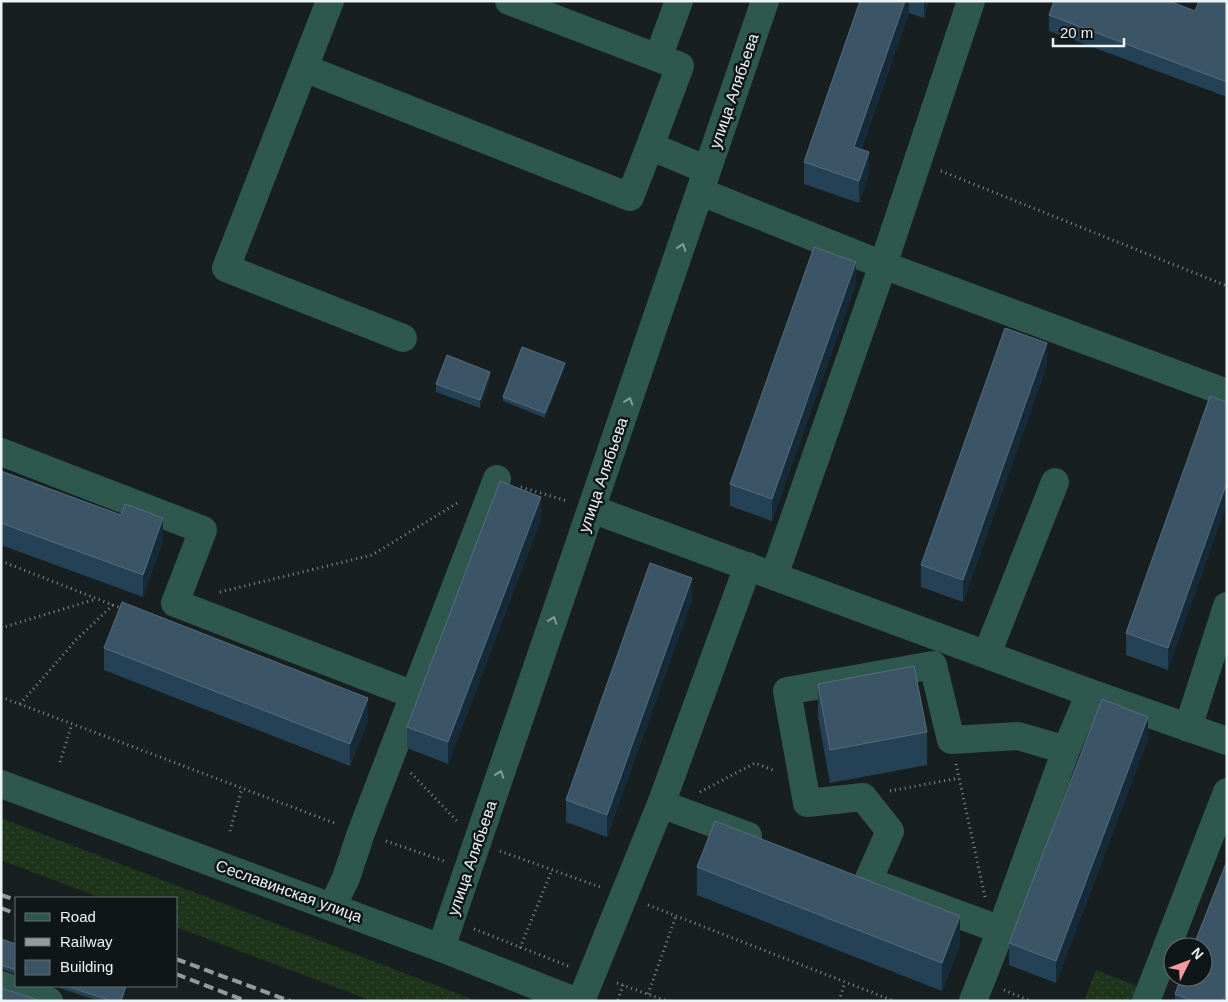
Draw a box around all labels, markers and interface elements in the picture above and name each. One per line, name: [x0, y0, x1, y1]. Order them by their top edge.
scale bar: [1053, 15, 1124, 47]
text: 20 m: [1060, 24, 1093, 41]
street label: улица Алябьева: [706, 31, 762, 151]
one-way arrow: [676, 243, 686, 252]
one-way arrow: [623, 397, 633, 405]
street label: улица Алябьева: [575, 415, 631, 535]
one-way arrow: [548, 617, 558, 625]
one-way arrow: [495, 770, 505, 779]
street label: улица Алябьева: [444, 798, 500, 918]
street label: Сеславинская улица: [214, 857, 364, 925]
legend: [15, 897, 178, 987]
text: Road: [60, 908, 96, 925]
text: Railway: [60, 933, 113, 950]
north arrow: [1163, 937, 1213, 987]
text: N: [1188, 944, 1207, 962]
text: Building: [60, 958, 113, 975]

